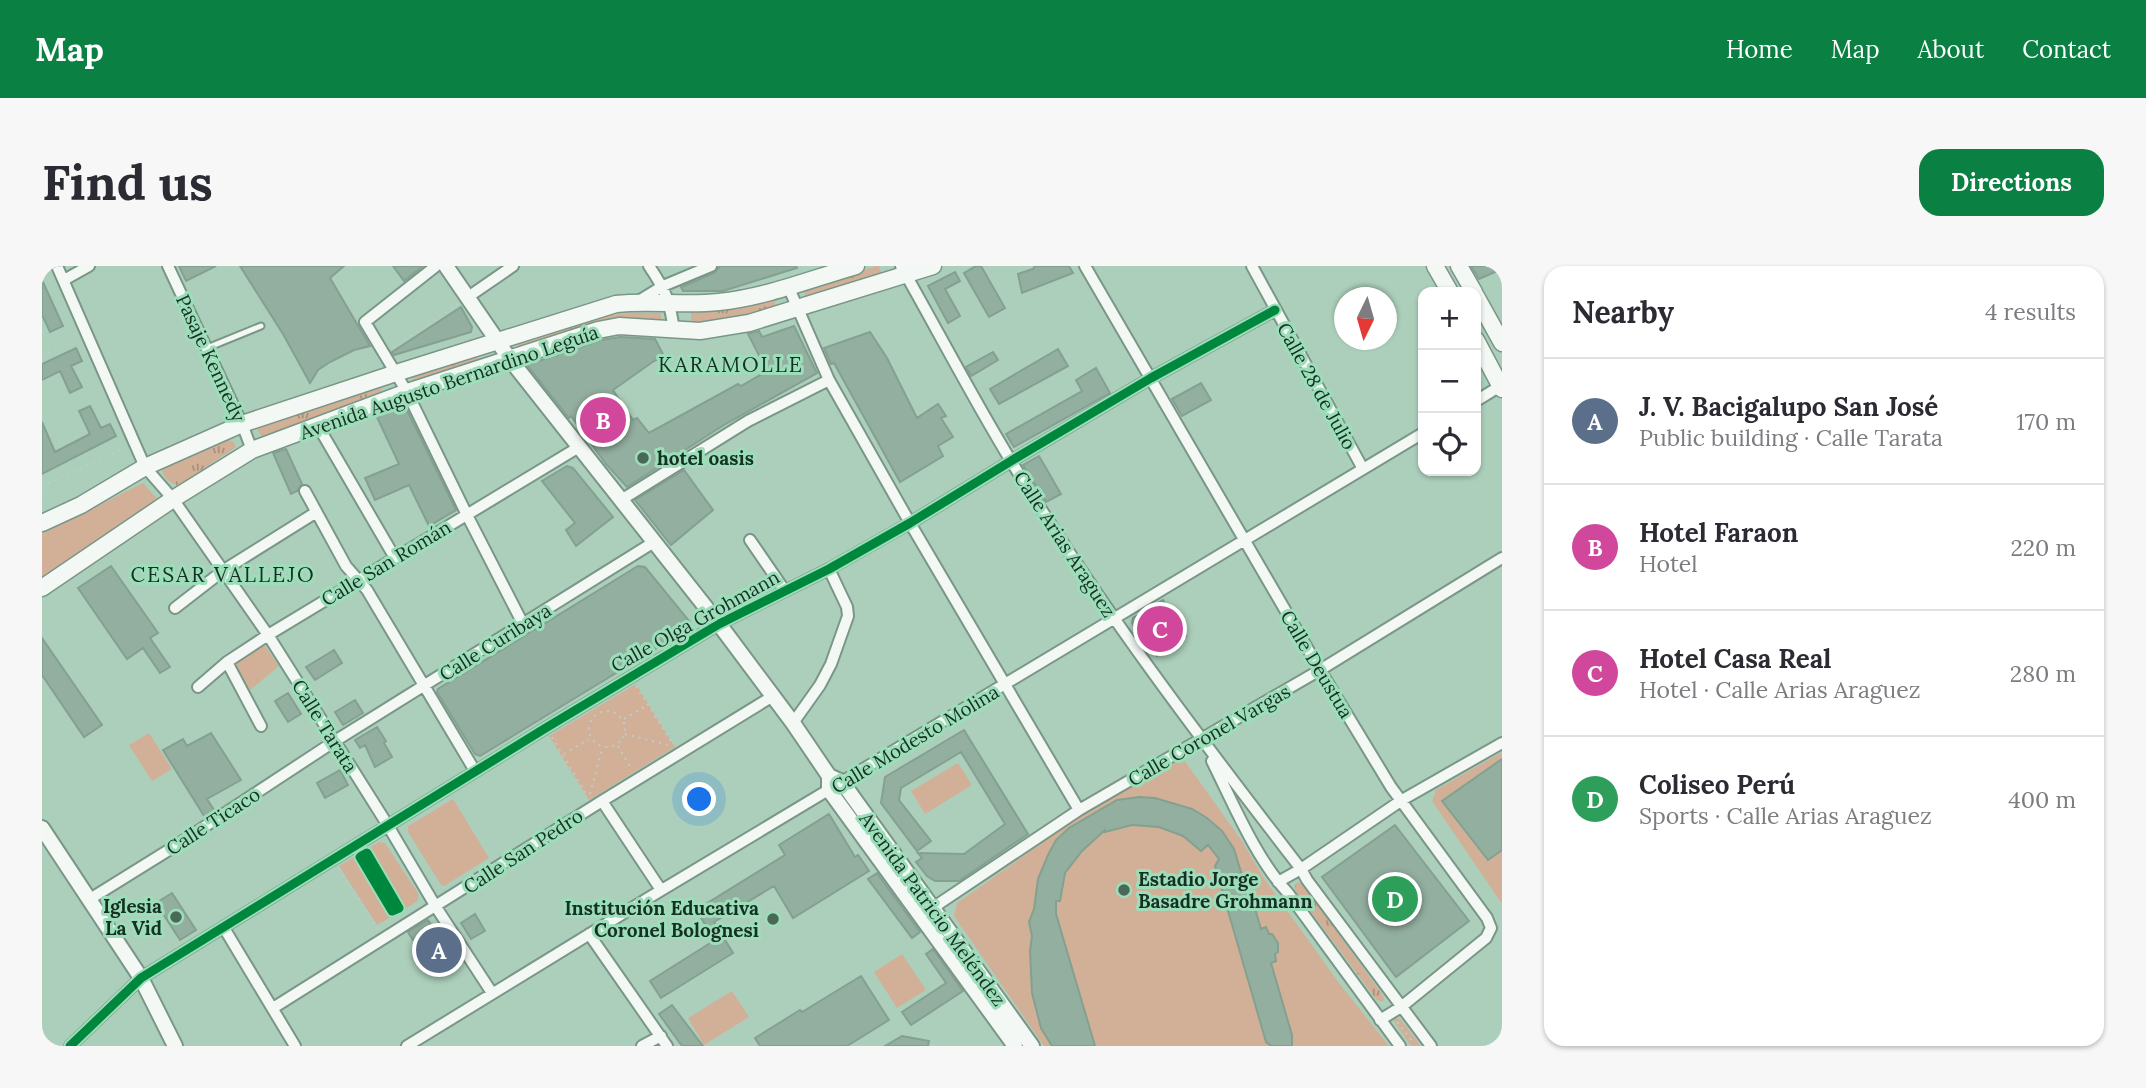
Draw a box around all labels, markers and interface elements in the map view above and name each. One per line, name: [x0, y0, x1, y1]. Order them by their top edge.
text: Map: [35, 28, 104, 70]
text: Home: [1726, 34, 1793, 65]
text: Map: [1831, 34, 1880, 65]
text: About: [1918, 34, 1984, 65]
text: Contact: [2022, 34, 2111, 65]
button: Directions: [1919, 149, 2104, 216]
text: Find us: [42, 151, 213, 213]
north arrow: [1334, 287, 1397, 350]
map controls: [1418, 287, 1481, 476]
button: +: [1418, 287, 1481, 350]
street label: Pasaje Kennedy: [171, 291, 251, 425]
text: Nearby: [1572, 293, 1674, 331]
text: 4 results: [1985, 297, 2076, 326]
street label: Calle 28 de Julio: [1272, 318, 1362, 454]
street label: Avenida Augusto Bernardino Leguía: [296, 319, 602, 445]
button: −: [1418, 350, 1481, 413]
district label: KARAMOLLE: [658, 351, 804, 378]
text: J. V. Bacigalupo San José: [1639, 390, 1938, 423]
pin: B: [580, 394, 626, 446]
text: A: [1587, 407, 1603, 436]
text: 170 m: [2016, 407, 2076, 436]
button: locate: [1418, 413, 1481, 476]
text: Public building · Calle Tarata: [1639, 423, 1943, 452]
place label: hotel oasis: [657, 446, 754, 470]
marker: hotel oasis: [635, 450, 651, 466]
street label: Calle Arias Araguez: [1009, 466, 1121, 622]
street label: Calle San Román: [317, 515, 455, 611]
text: Hotel Faraon: [1639, 516, 1798, 549]
text: B: [1587, 533, 1603, 562]
text: 220 m: [2010, 533, 2076, 562]
text: Hotel: [1639, 549, 1698, 578]
district label: CESAR VALLEJO: [130, 561, 316, 588]
street label: Calle Olga Grohmann: [606, 565, 784, 677]
street label: Calle Curibaya: [435, 598, 556, 686]
pin: C: [1137, 603, 1183, 655]
street label: Calle Deustua: [1275, 606, 1359, 723]
text: Hotel Casa Real: [1639, 642, 1831, 675]
text: C: [1587, 659, 1603, 688]
text: 280 m: [2010, 659, 2076, 688]
street label: Calle Tarata: [287, 675, 363, 777]
text: Hotel · Calle Arias Araguez: [1639, 675, 1920, 704]
street label: Calle Modesto Molina: [827, 679, 1003, 799]
street label: Calle Coronel Vargas: [1124, 679, 1295, 791]
text: Coliseo Perú: [1639, 768, 1795, 801]
street label: Calle Ticaco: [162, 782, 264, 860]
your location: [682, 782, 716, 816]
text: D: [1586, 785, 1604, 814]
text: 400 m: [2008, 785, 2076, 814]
text: Sports · Calle Arias Araguez: [1639, 801, 1932, 830]
street label: Calle San Pedro: [459, 803, 587, 899]
street label: Avenida Patricio Meléndez: [854, 807, 1011, 1011]
place label: Estadio Jorge Basadre Grohmann: [1138, 867, 1313, 913]
pin: D: [1372, 873, 1418, 925]
marker: Estadio Jorge Basadre Grohmann: [1116, 882, 1132, 898]
place label: Iglesia La Vid: [103, 894, 162, 940]
place label: Institución Educativa Coronel Bolognesi: [564, 896, 759, 942]
marker: Iglesia La Vid: [168, 909, 184, 925]
marker: Institución Educativa Coronel Bolognesi: [765, 911, 781, 927]
pin: A: [416, 924, 462, 976]

